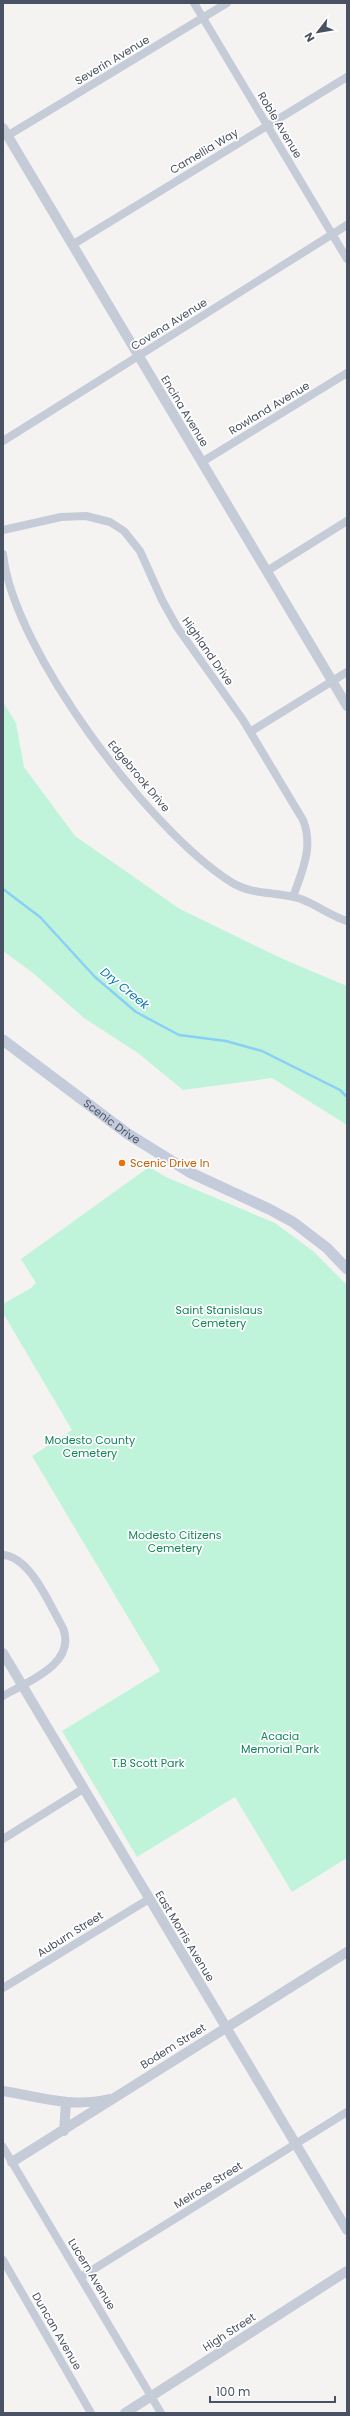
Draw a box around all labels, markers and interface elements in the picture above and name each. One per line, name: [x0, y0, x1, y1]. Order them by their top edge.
north arrow: [298, 12, 338, 52]
text: N: [300, 29, 318, 45]
street label: Severin Avenue: [72, 31, 152, 89]
street label: Roble Avenue: [254, 89, 306, 161]
street label: Camellia Way: [167, 124, 242, 178]
street label: Covena Avenue: [128, 294, 210, 354]
street label: Encina Avenue: [157, 372, 213, 450]
street label: Rowland Avenue: [226, 377, 313, 438]
street label: Highland Drive: [179, 614, 238, 688]
street label: Edgebrook Drive: [104, 737, 174, 815]
water label: Dry Creek: [97, 963, 154, 1013]
street label: Scenic Drive: [80, 1095, 143, 1148]
place label: Scenic Drive In: [130, 1155, 210, 1171]
marker: Scenic Drive In: [117, 1158, 127, 1168]
park label: Saint Stanislaus Cemetery: [176, 1302, 263, 1331]
park label: Modesto County Cemetery: [45, 1432, 136, 1461]
park label: Modesto Citizens Cemetery: [128, 1527, 222, 1556]
park label: Acacia Memorial Park: [241, 1728, 319, 1757]
park label: T.B Scott Park: [112, 1755, 185, 1771]
street label: East Morris Avenue: [152, 1888, 219, 1984]
street label: Auburn Street: [34, 1907, 106, 1961]
street label: Bodem Street: [137, 2019, 209, 2073]
street label: Melrose Street: [171, 2158, 245, 2212]
street label: Lucern Avenue: [64, 2235, 120, 2313]
street label: Duncan Avenue: [28, 2289, 86, 2373]
street label: High Street: [200, 2309, 258, 2355]
scale bar: [210, 2378, 335, 2404]
text: 100 m: [216, 2383, 250, 2400]

